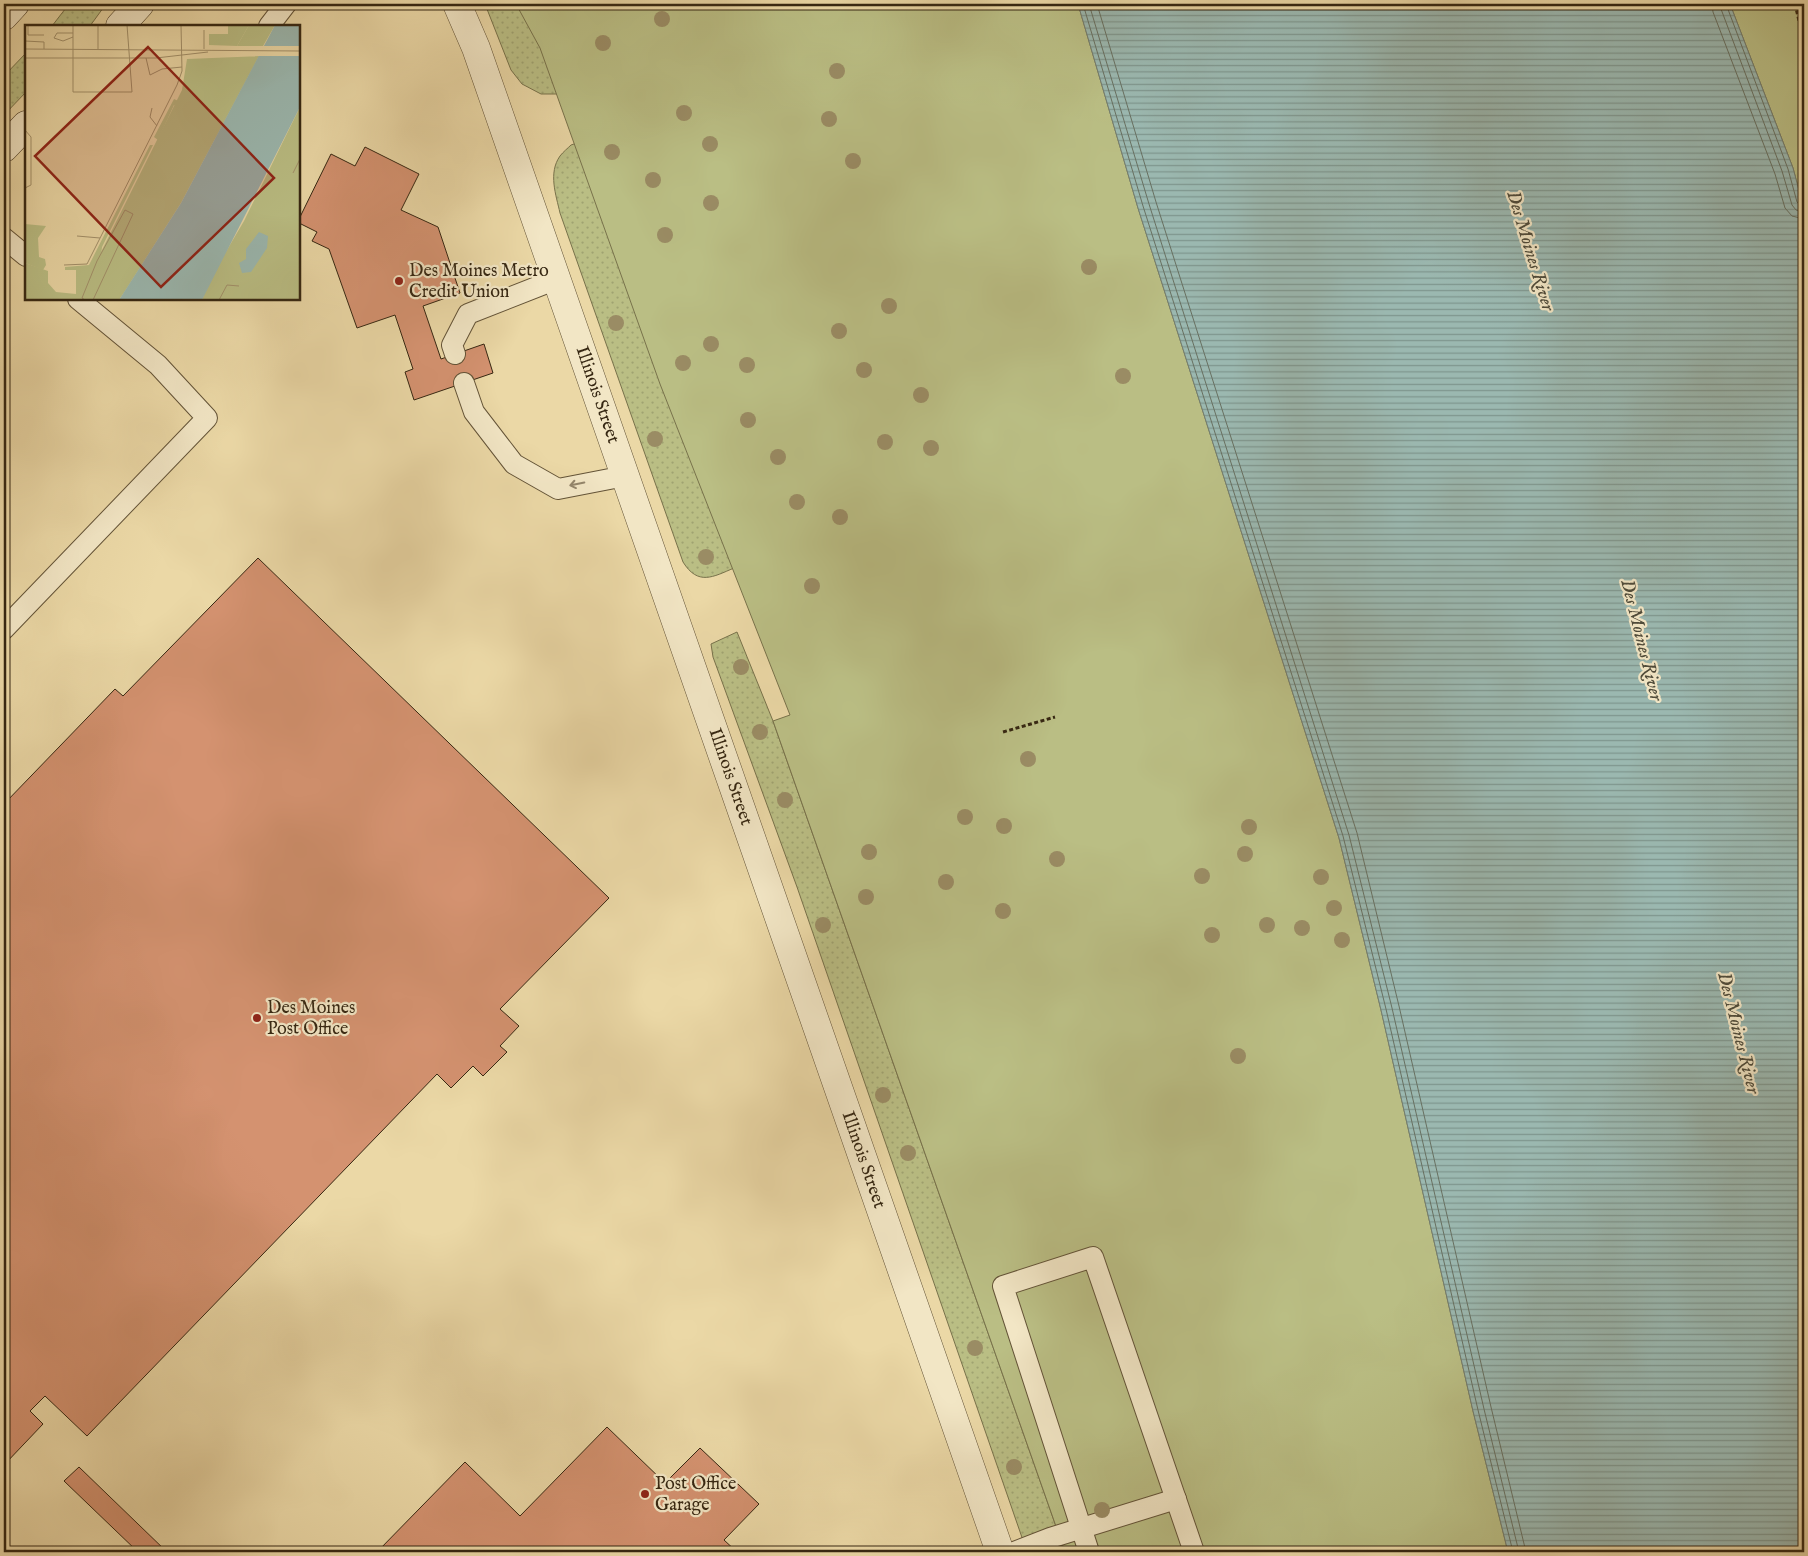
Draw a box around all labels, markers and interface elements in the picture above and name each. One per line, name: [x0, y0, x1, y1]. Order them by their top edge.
inset map: [25, 25, 300, 300]
water label: Des Moines River: [1500, 188, 1560, 316]
place label: Des Moines Metro Credit Union: [409, 260, 549, 304]
marker: Des Moines Metro Credit Union: [393, 275, 405, 287]
street label: Illinois Street: [570, 343, 624, 447]
one-way arrow: [570, 480, 586, 489]
water label: Des Moines River: [1614, 577, 1668, 705]
street label: Illinois Street: [703, 725, 757, 829]
water label: Des Moines River: [1711, 970, 1765, 1098]
place label: Des Moines Post Office: [267, 997, 355, 1041]
marker: Des Moines Post Office: [251, 1012, 263, 1024]
street label: Illinois Street: [836, 1108, 890, 1212]
place label: Post Office Garage: [655, 1473, 736, 1517]
marker: Post Office Garage: [639, 1488, 651, 1500]

